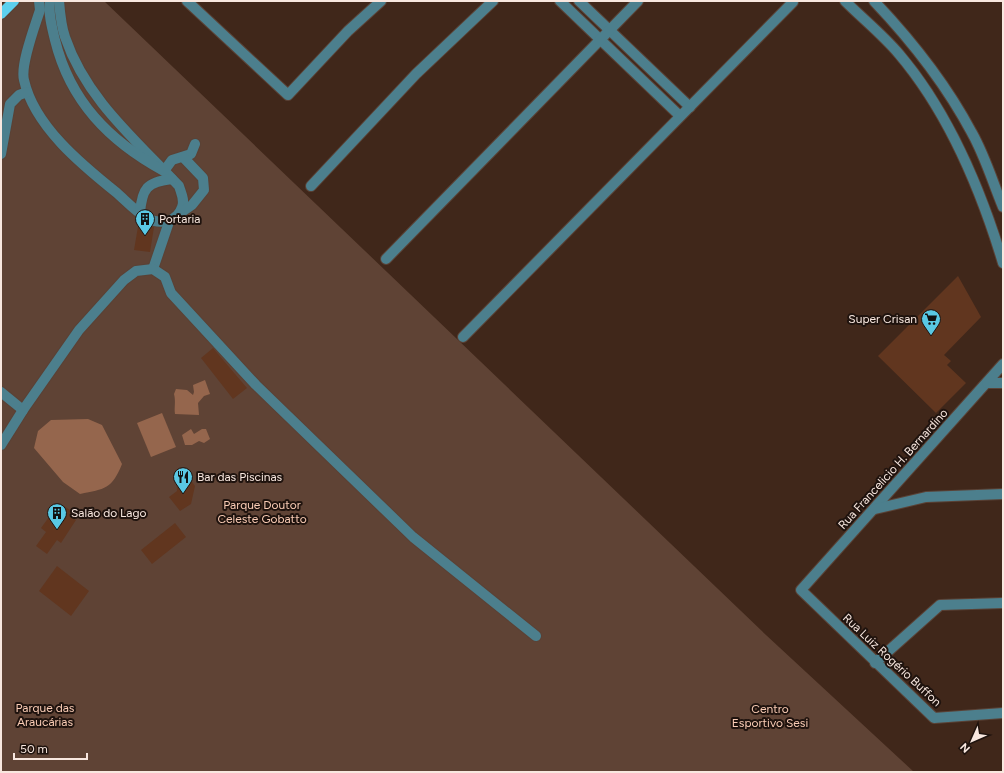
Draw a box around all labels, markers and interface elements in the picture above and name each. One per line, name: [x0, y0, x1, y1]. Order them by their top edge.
building icon: Portaria: [134, 208, 156, 236]
place label: Portaria: [159, 212, 200, 226]
supermarket icon: Super Crisan: [920, 308, 942, 336]
place label: Super Crisan: [848, 312, 917, 326]
street label: Rua Francelicio H. Bernardino: [835, 406, 951, 532]
restaurant icon: Bar das Piscinas: [172, 466, 194, 494]
place label: Bar das Piscinas: [197, 470, 283, 484]
park label: Parque Doutor Celeste Gobatto: [217, 498, 307, 526]
building icon: Salão do Lago: [46, 502, 68, 530]
place label: Salão do Lago: [71, 506, 147, 520]
street label: Rua Luiz Rogério Buffon: [840, 611, 944, 709]
park label: Parque das Araucárias: [16, 701, 75, 729]
park label: Centro Esportivo Sesi: [732, 702, 808, 730]
north arrow: [952, 721, 992, 761]
scale bar: [14, 735, 87, 761]
text: N: [958, 740, 973, 755]
text: 50 m: [20, 742, 48, 756]

